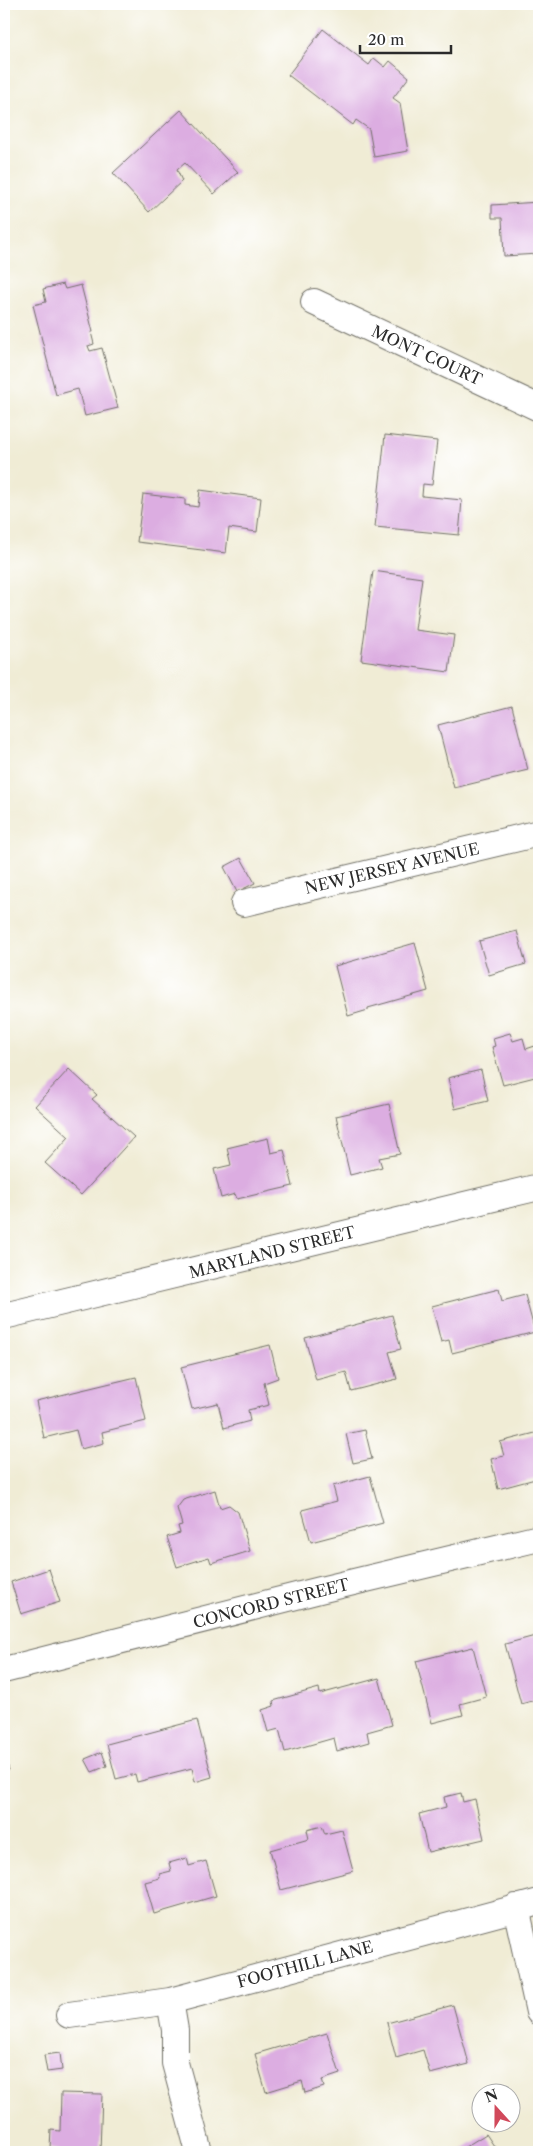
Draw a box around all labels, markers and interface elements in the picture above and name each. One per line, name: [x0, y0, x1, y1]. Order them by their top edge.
scale bar: [360, 22, 452, 54]
text: 20 m: [368, 30, 404, 49]
street label: MONT COURT: [369, 321, 485, 389]
street label: NEW JERSEY AVENUE: [303, 838, 481, 898]
street label: MARYLAND STREET: [187, 1222, 357, 1282]
street label: CONCORD STREET: [191, 1574, 351, 1632]
street label: FOOTHILL LANE: [235, 1936, 375, 1992]
north arrow: [470, 2084, 520, 2134]
text: N: [482, 2085, 500, 2106]

